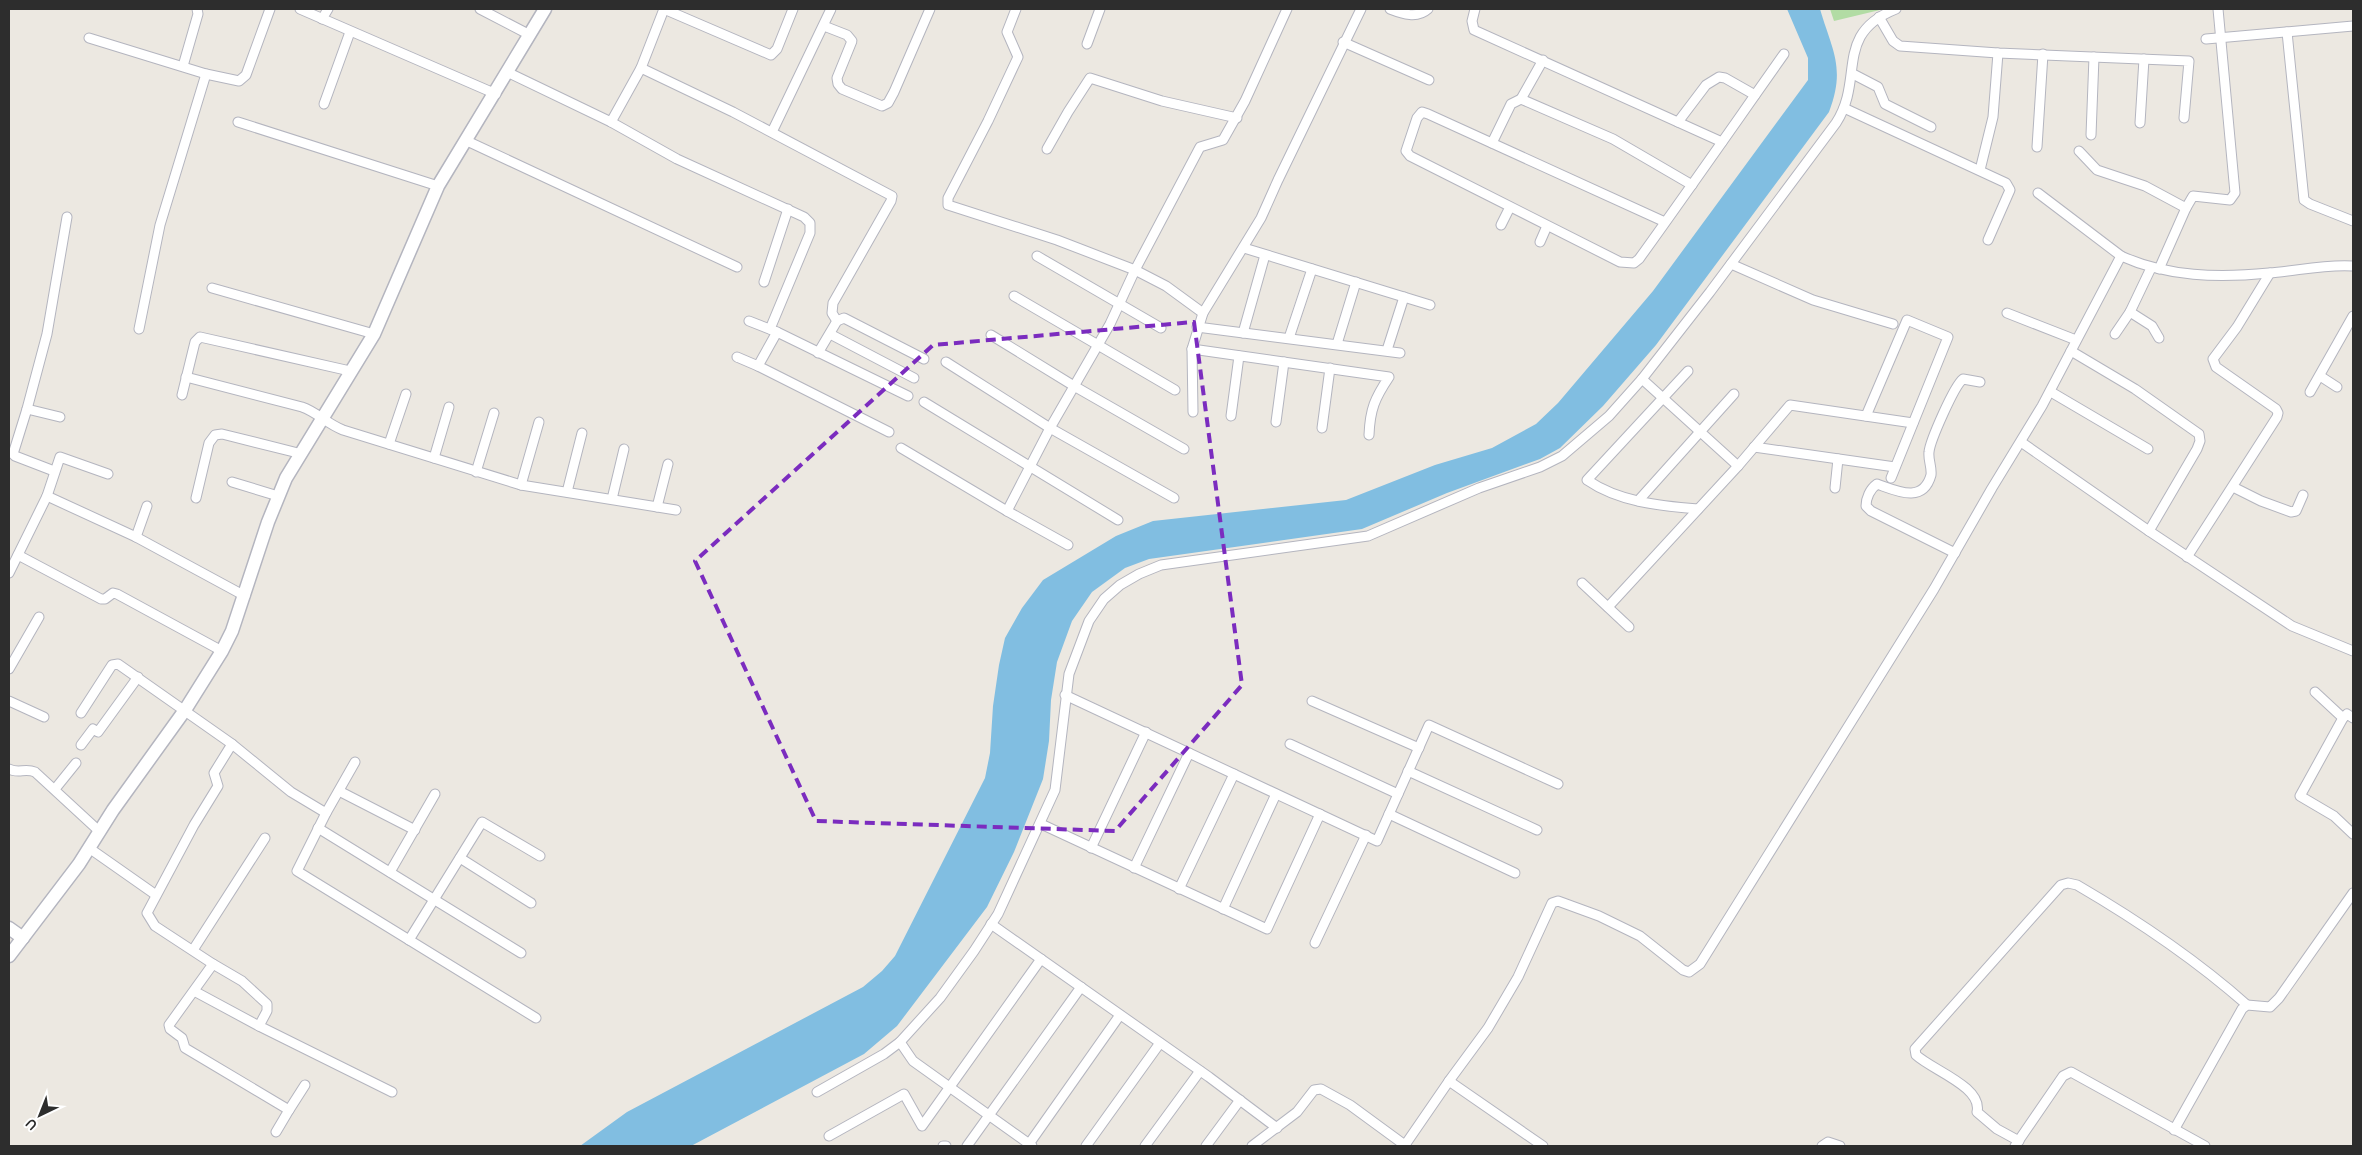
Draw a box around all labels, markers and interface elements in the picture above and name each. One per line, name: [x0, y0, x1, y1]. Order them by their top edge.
north arrow: [15, 1090, 65, 1140]
text: U: [21, 1115, 41, 1134]

